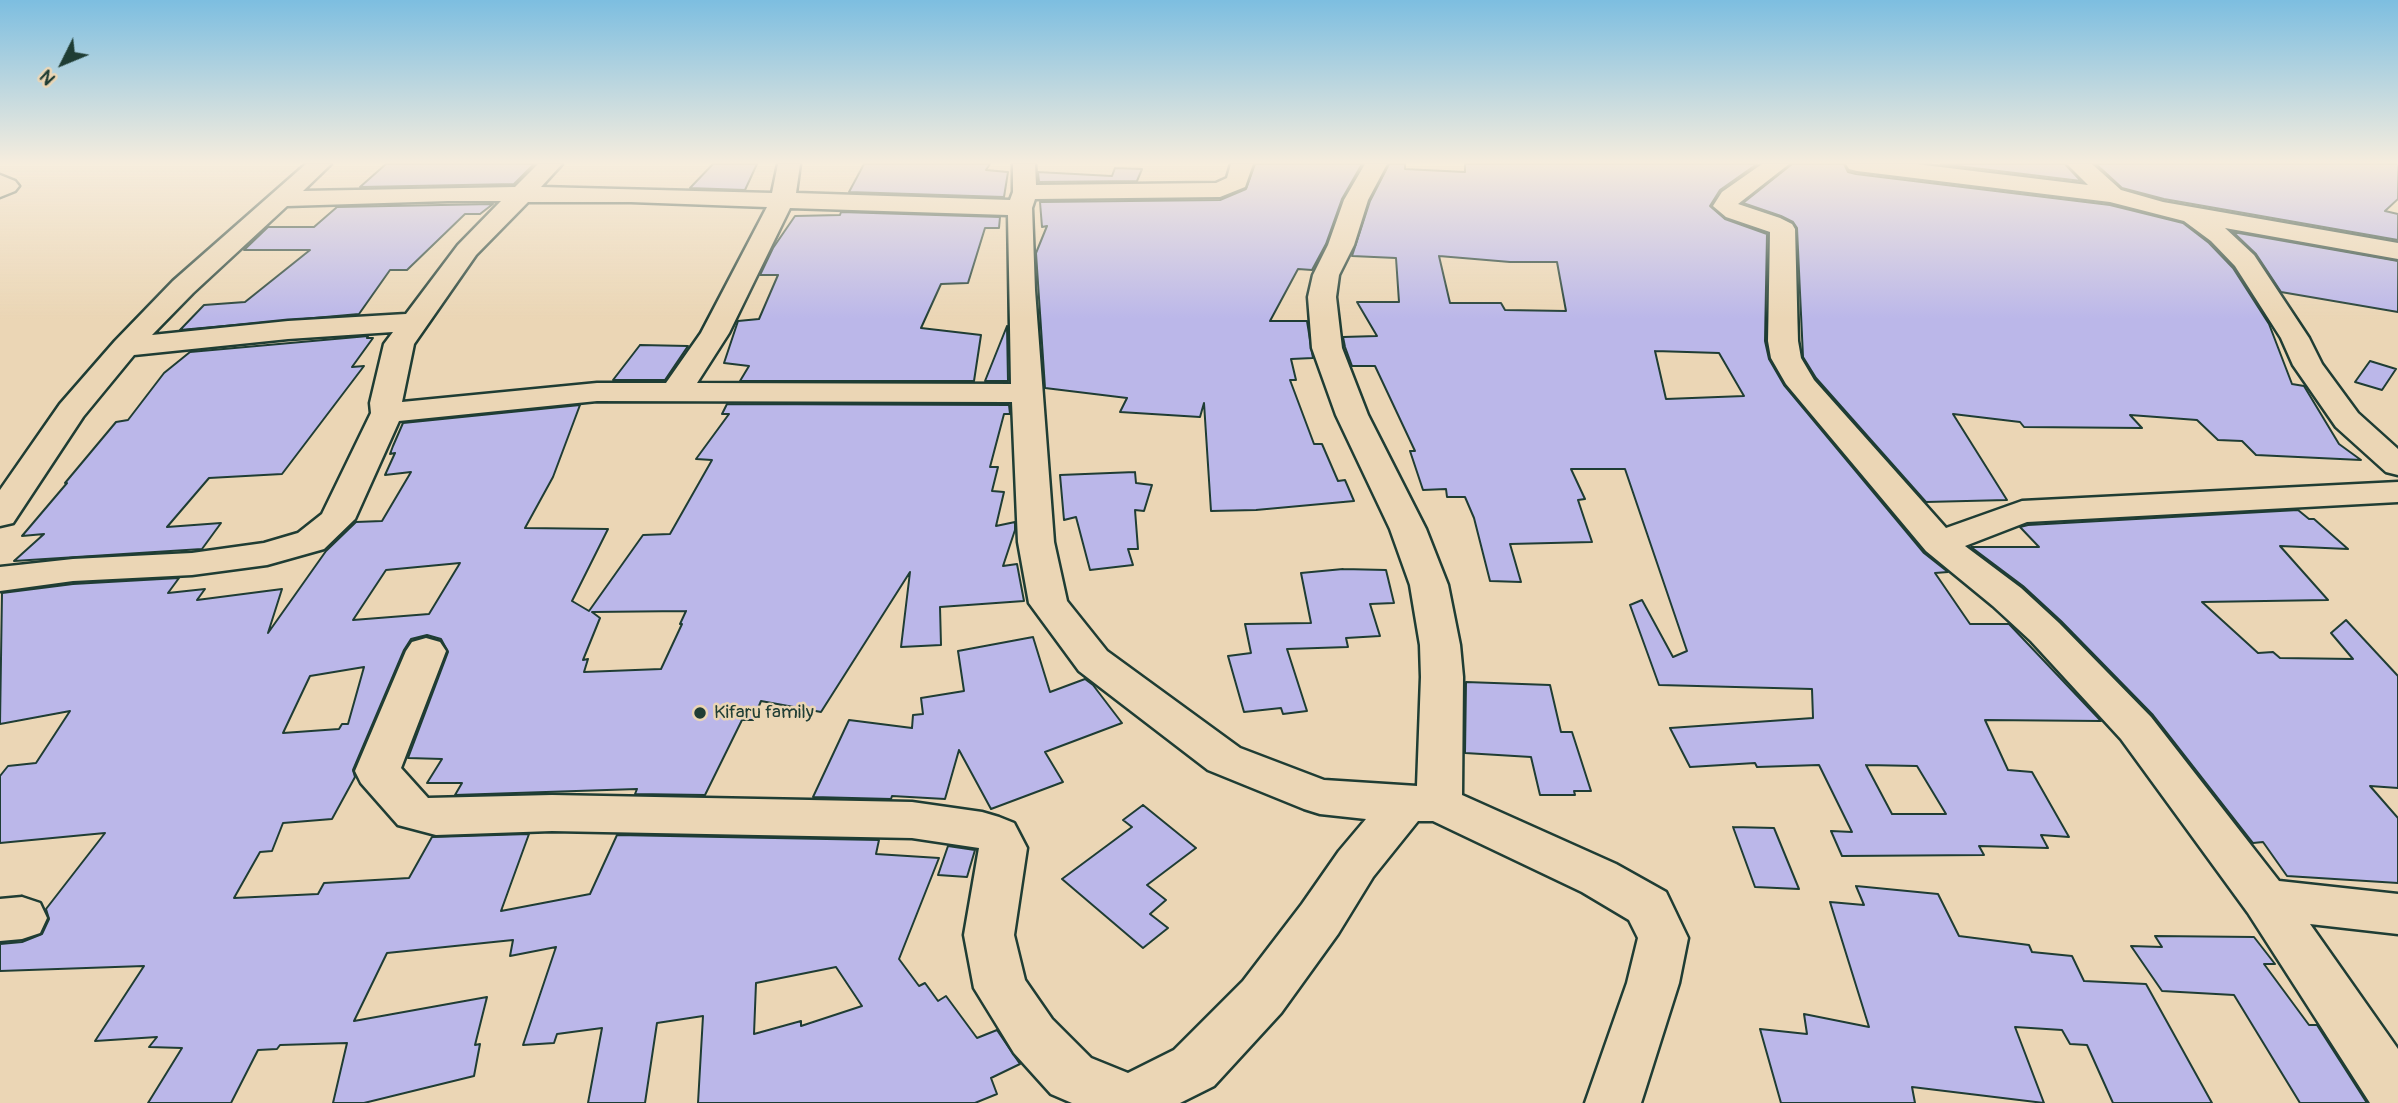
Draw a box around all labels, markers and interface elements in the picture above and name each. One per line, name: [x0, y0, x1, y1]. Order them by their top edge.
north arrow: [28, 28, 98, 98]
text: N: [34, 64, 61, 90]
place label: Kifaru family: [714, 702, 814, 724]
marker: Kifaru family: [692, 705, 708, 721]

